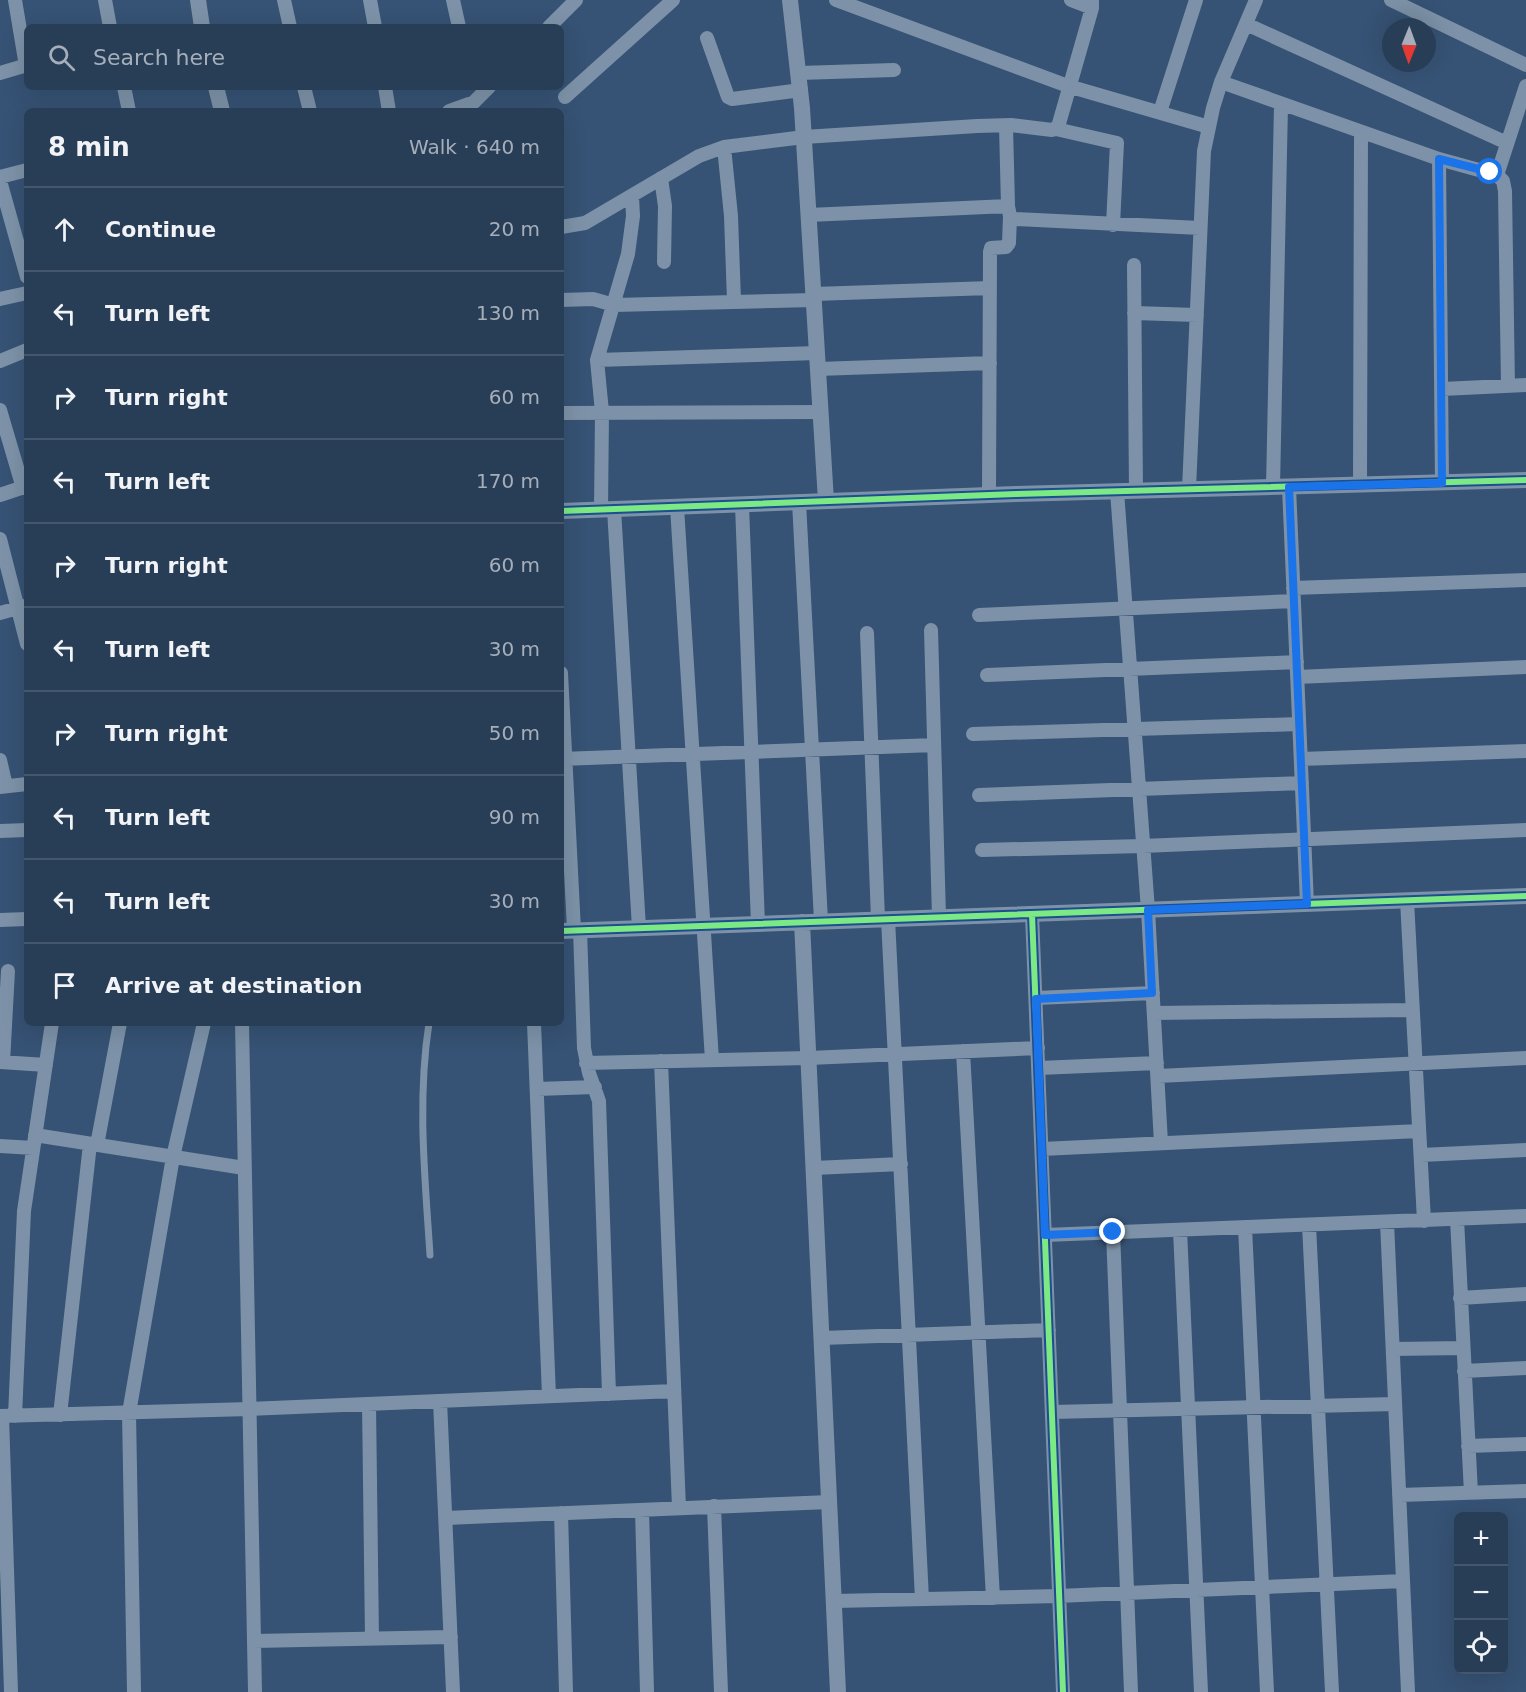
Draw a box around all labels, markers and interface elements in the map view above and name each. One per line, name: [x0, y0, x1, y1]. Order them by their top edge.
north arrow: [1382, 18, 1436, 72]
search box: [24, 24, 564, 90]
icon: search: [45, 41, 78, 74]
text: Search here: [93, 45, 225, 70]
text: 8 min: [48, 132, 130, 162]
text: Walk · 640 m: [409, 135, 540, 159]
route start: [1476, 158, 1502, 184]
icon: ahead: [48, 213, 81, 246]
text: Continue: [105, 217, 216, 242]
text: 20 m: [489, 217, 540, 241]
icon: left: [48, 297, 81, 330]
text: Turn left: [105, 301, 210, 326]
text: 130 m: [476, 301, 540, 325]
icon: right: [48, 381, 81, 414]
text: Turn right: [105, 385, 228, 410]
text: 60 m: [489, 385, 540, 409]
icon: left: [48, 465, 81, 498]
text: Turn left: [105, 469, 210, 494]
text: 170 m: [476, 469, 540, 493]
icon: right: [48, 549, 81, 582]
text: Turn right: [105, 553, 228, 578]
text: 60 m: [489, 553, 540, 577]
icon: left: [48, 633, 81, 666]
text: Turn left: [105, 637, 210, 662]
text: 30 m: [489, 637, 540, 661]
icon: right: [48, 717, 81, 750]
text: Turn right: [105, 721, 228, 746]
text: 50 m: [489, 721, 540, 745]
icon: left: [48, 801, 81, 834]
text: Turn left: [105, 805, 210, 830]
text: 90 m: [489, 805, 540, 829]
icon: left: [48, 885, 81, 918]
text: Turn left: [105, 889, 210, 914]
text: 30 m: [489, 889, 540, 913]
icon: arrive: [48, 969, 81, 1002]
text: Arrive at destination: [105, 973, 362, 998]
route end: [1099, 1218, 1125, 1244]
map controls: [1454, 1512, 1508, 1674]
button: +: [1454, 1512, 1508, 1566]
button: −: [1454, 1566, 1508, 1620]
button: locate: [1454, 1620, 1508, 1674]

